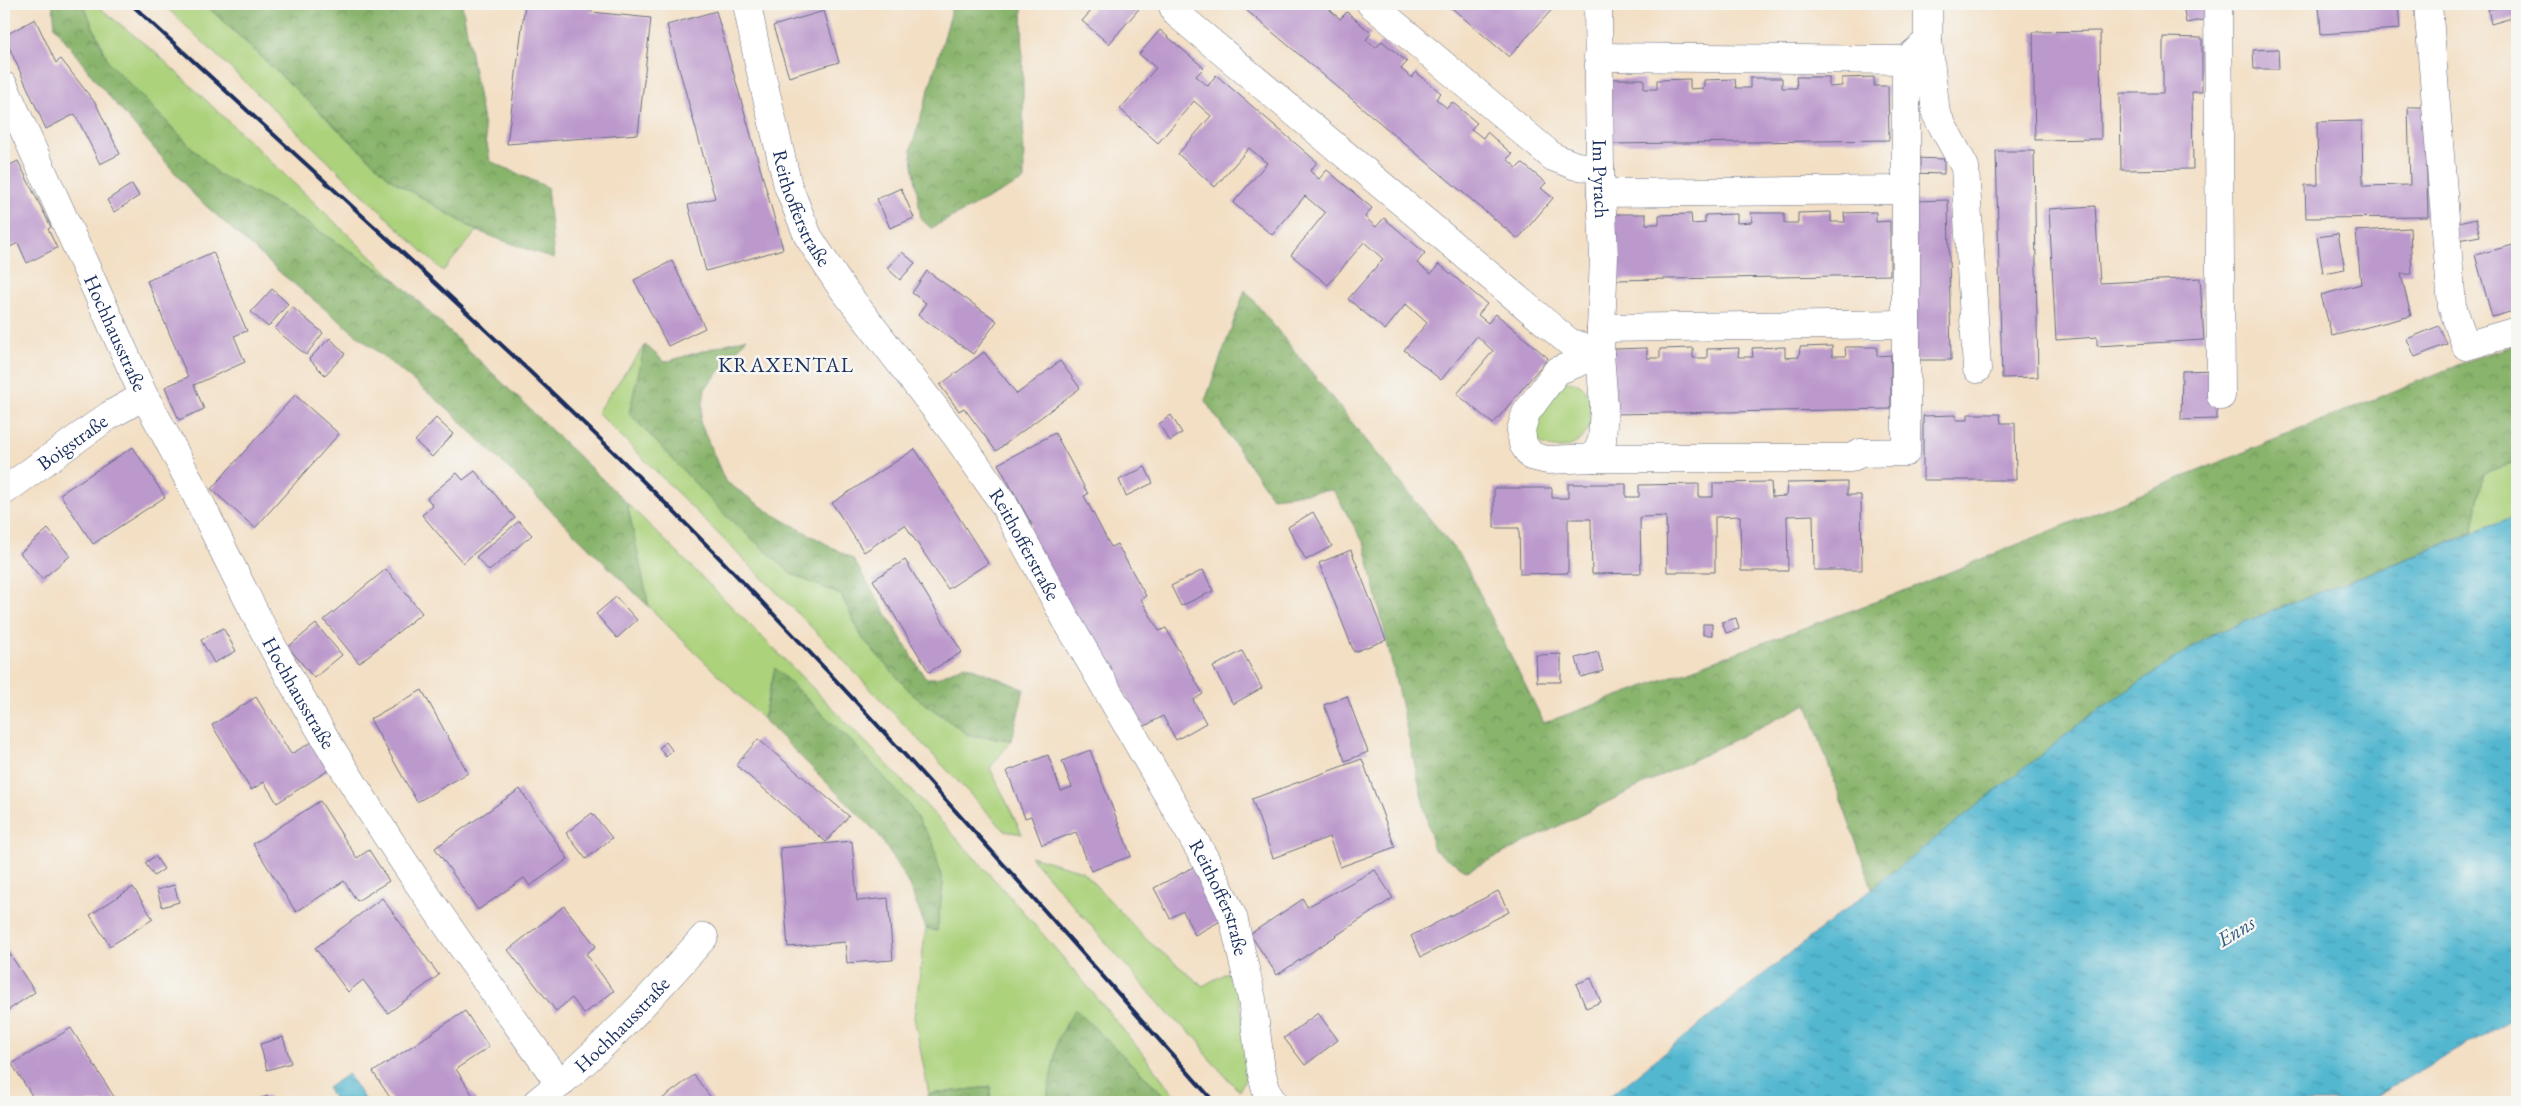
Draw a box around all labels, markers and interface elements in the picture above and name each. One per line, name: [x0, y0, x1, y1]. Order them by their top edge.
street label: Im Pyrach: [1587, 139, 1615, 219]
street label: Reithofferstraße: [767, 147, 837, 272]
street label: Hochhausstraße: [78, 271, 153, 396]
district label: KRAXENTAL: [718, 351, 854, 378]
street label: Boigstraße: [32, 408, 113, 476]
street label: Reithofferstraße: [984, 483, 1066, 605]
street label: Hochhausstraße: [257, 632, 342, 754]
street label: Reithofferstraße: [1183, 835, 1255, 958]
water label: Enns: [2211, 909, 2260, 953]
street label: Hochhausstraße: [569, 971, 675, 1078]

